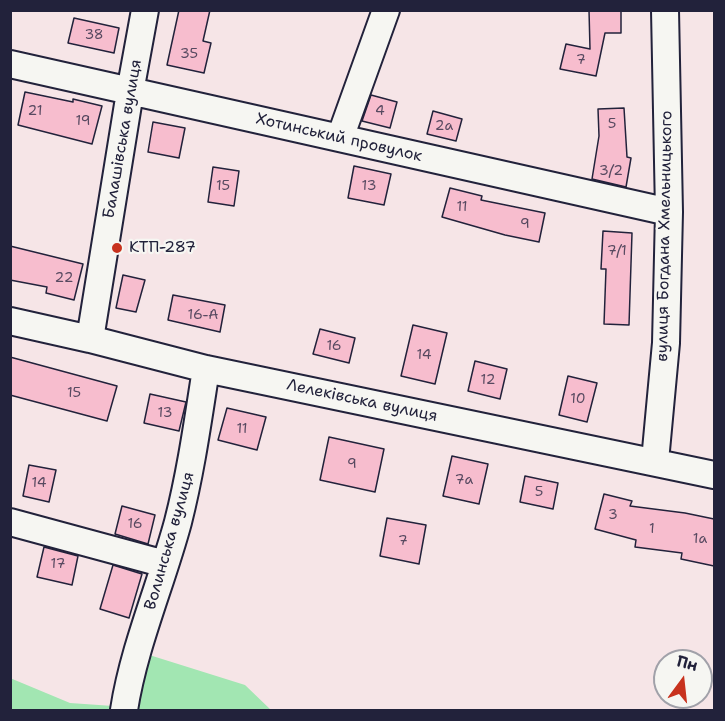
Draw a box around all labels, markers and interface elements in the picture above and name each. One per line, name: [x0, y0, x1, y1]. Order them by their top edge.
house number: 38: [84, 27, 104, 43]
house number: 35: [180, 46, 198, 62]
house number: 7: [576, 52, 586, 68]
street label: Балашівська вулиця: [100, 58, 146, 220]
house number: 21: [28, 103, 42, 119]
house number: 4: [375, 103, 385, 119]
street label: Хотинський провулок: [254, 110, 424, 166]
street label: вулиця Богдана Хмельницького: [653, 110, 677, 362]
house number: 19: [75, 113, 91, 129]
house number: 5: [608, 116, 616, 132]
house number: 2а: [435, 118, 453, 134]
house number: 3/2: [599, 163, 623, 179]
house number: 15: [216, 178, 230, 194]
house number: 13: [362, 178, 376, 194]
house number: 11: [456, 199, 468, 215]
house number: 9: [520, 216, 530, 232]
place label: КТП-287: [129, 238, 196, 258]
marker: КТП-287: [110, 241, 124, 255]
house number: 7/1: [607, 243, 627, 259]
house number: 22: [55, 270, 73, 286]
house number: 16-А: [188, 307, 218, 323]
house number: 16: [326, 338, 342, 354]
house number: 14: [416, 347, 432, 363]
house number: 12: [481, 372, 495, 388]
street label: Лелеківська вулиця: [285, 376, 439, 426]
house number: 15: [67, 385, 81, 401]
house number: 10: [570, 391, 586, 407]
house number: 13: [158, 405, 172, 421]
house number: 11: [236, 421, 248, 437]
house number: 9: [347, 456, 357, 472]
street label: Волинська вулиця: [141, 470, 199, 612]
house number: 7а: [455, 472, 473, 488]
house number: 14: [31, 475, 47, 491]
house number: 5: [535, 484, 543, 500]
house number: 3: [608, 507, 618, 523]
house number: 16: [127, 516, 143, 532]
house number: 1: [649, 521, 655, 537]
house number: 1а: [693, 531, 707, 547]
house number: 7: [398, 533, 408, 549]
house number: 17: [51, 556, 65, 572]
north arrow: [653, 649, 713, 709]
text: Пн: [674, 650, 700, 676]

